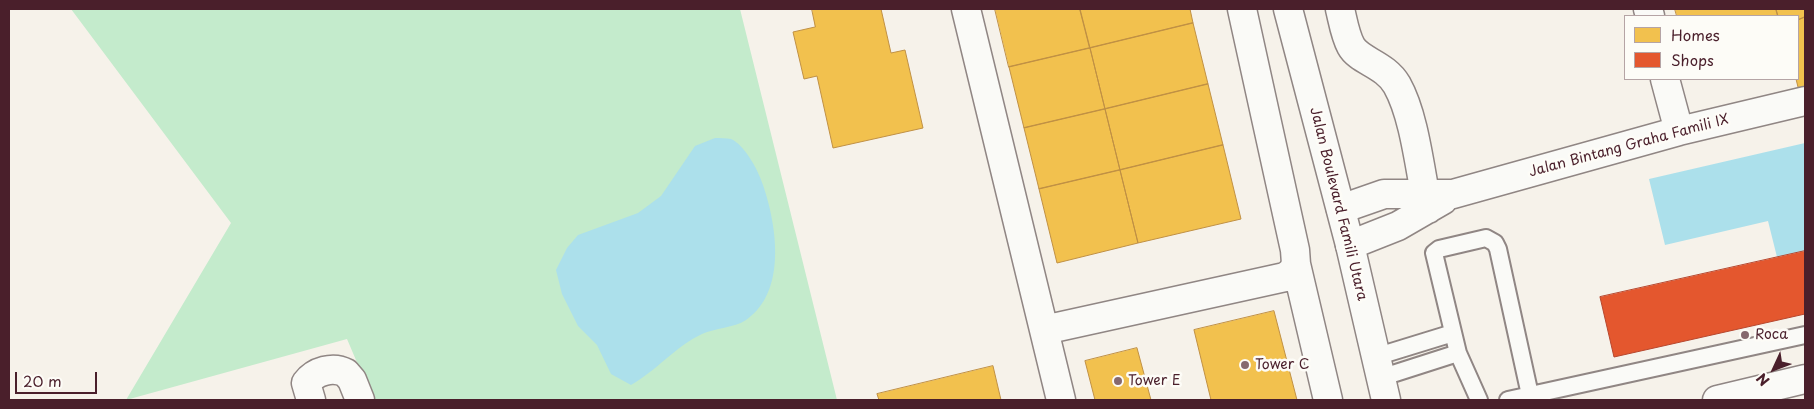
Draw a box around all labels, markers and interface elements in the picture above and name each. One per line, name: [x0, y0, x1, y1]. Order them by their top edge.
legend: [1624, 15, 1799, 80]
text: Homes: [1671, 23, 1720, 46]
text: Shops: [1671, 48, 1714, 71]
street label: Jalan Boulevard Famili Utara: [1306, 106, 1370, 302]
street label: Jalan Bintang Graha Famili IX: [1527, 111, 1731, 181]
place label: Roca: [1755, 327, 1788, 343]
marker: Roca: [1739, 329, 1751, 341]
north arrow: [1749, 344, 1799, 394]
place label: Tower C: [1255, 357, 1310, 373]
marker: Tower C: [1239, 359, 1251, 371]
scale bar: [18, 362, 100, 394]
text: N: [1751, 368, 1774, 391]
text: 20 m: [23, 369, 62, 392]
place label: Tower E: [1128, 373, 1181, 389]
marker: Tower E: [1112, 375, 1124, 387]

